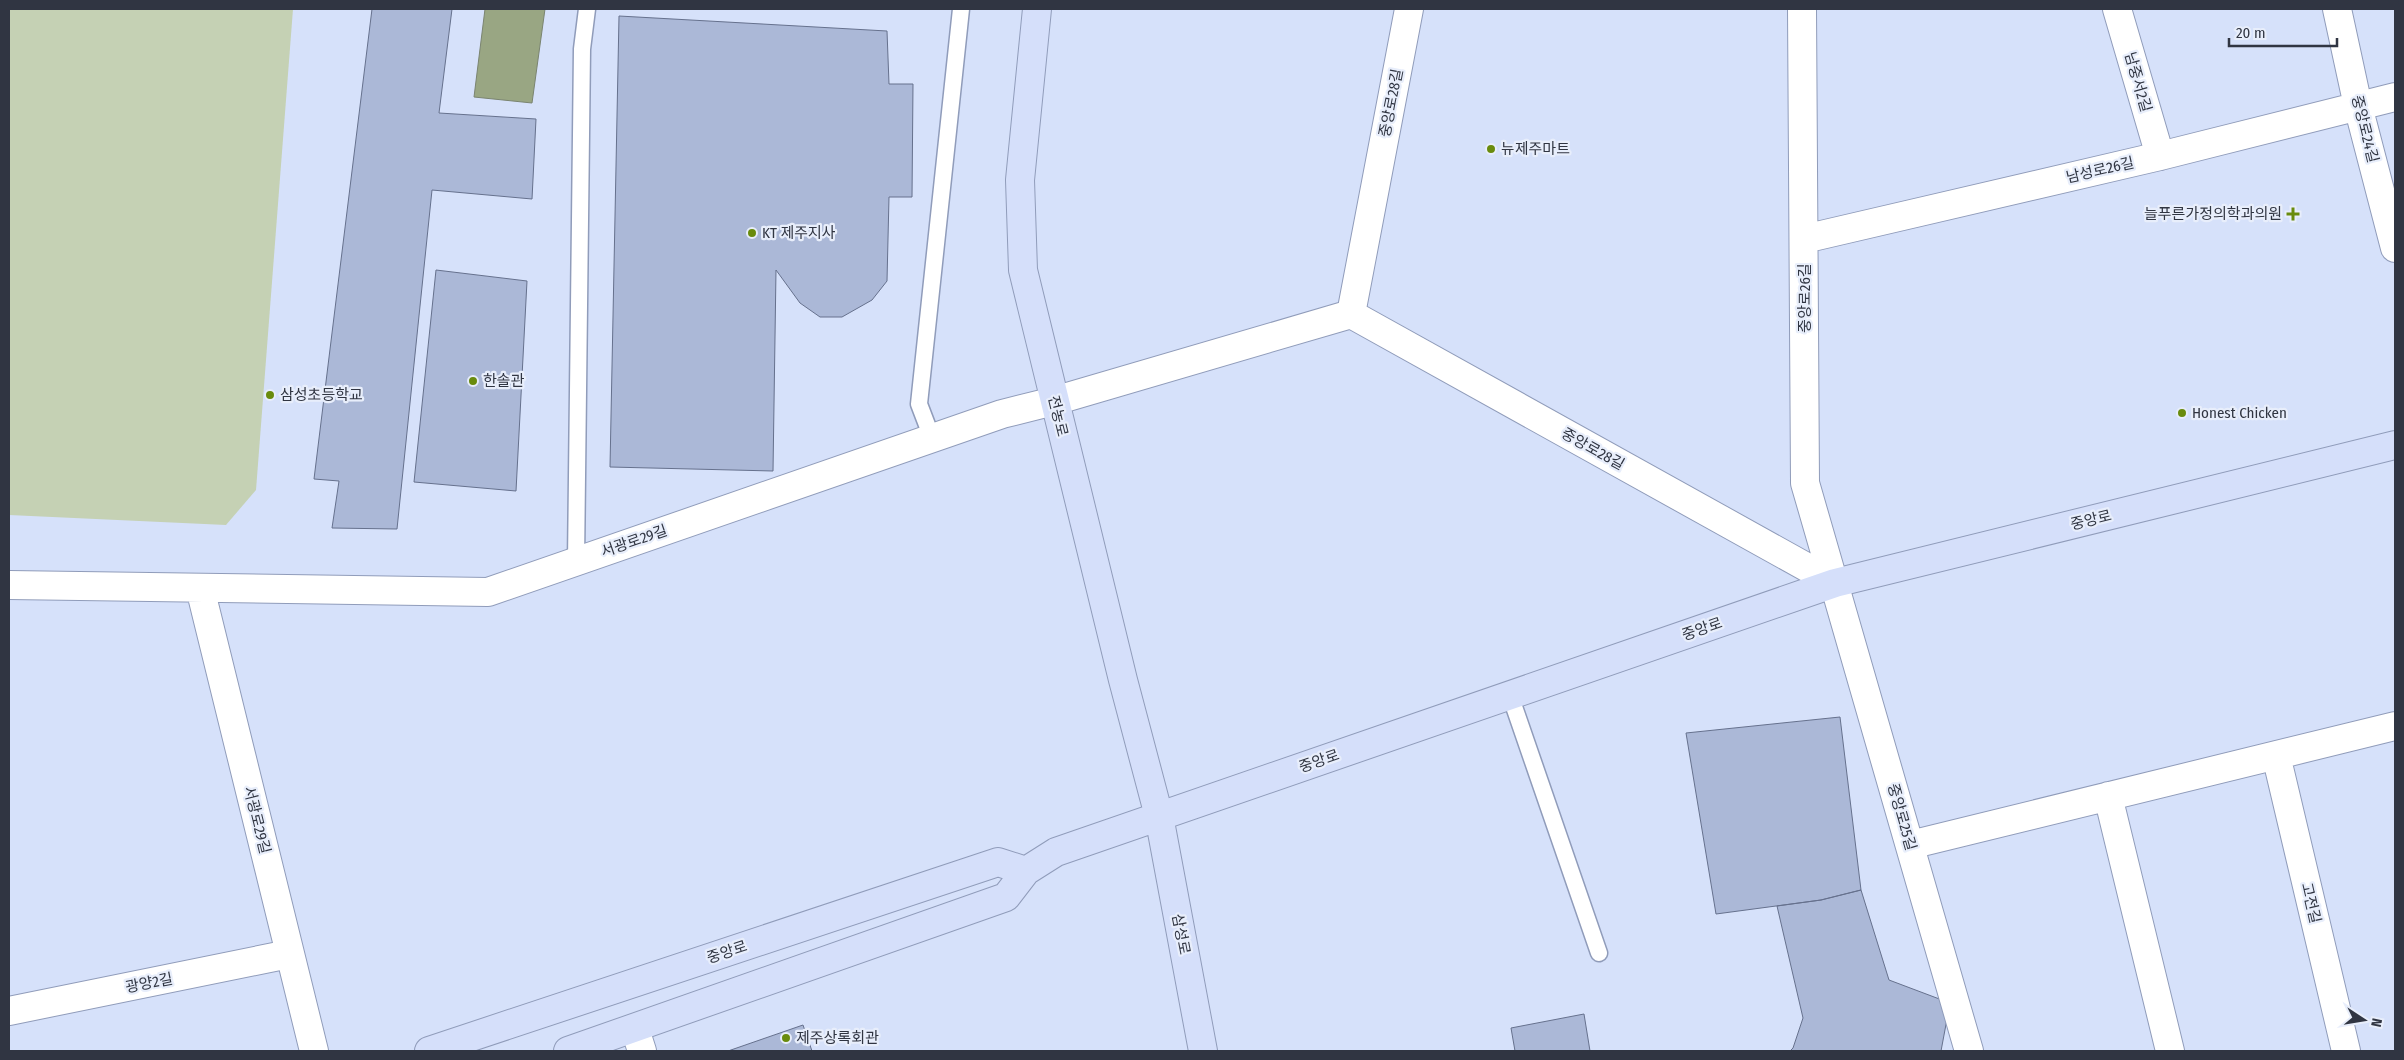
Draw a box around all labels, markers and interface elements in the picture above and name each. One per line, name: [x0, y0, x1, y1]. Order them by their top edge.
scale bar: [2229, 15, 2336, 47]
text: 20 m: [2236, 24, 2266, 42]
street label: 남중서2길: [2121, 50, 2155, 114]
street label: 중앙로28길: [1376, 67, 1406, 139]
street label: 중앙로24길: [2348, 93, 2382, 165]
place label: 뉴제주마트: [1501, 140, 1570, 158]
marker: 뉴제주마트: [1485, 143, 1497, 155]
street label: 남성로26길: [2064, 153, 2136, 187]
place label: 늘푸른가정의학과의원: [2144, 205, 2282, 223]
marker: 늘푸른가정의학과의원: [2286, 207, 2300, 221]
place label: KT 제주지사: [762, 224, 836, 242]
marker: KT 제주지사: [746, 227, 758, 239]
street label: 중앙로26길: [1796, 263, 1814, 333]
place label: 한솔관: [483, 372, 525, 390]
marker: 한솔관: [467, 375, 479, 387]
place label: 삼성초등학교: [280, 386, 363, 404]
marker: 삼성초등학교: [264, 389, 276, 401]
street label: 전농로: [1044, 394, 1072, 438]
place label: Honest Chicken: [2192, 404, 2287, 422]
marker: Honest Chicken: [2176, 407, 2188, 419]
street label: 중앙로28길: [1558, 424, 1628, 474]
street label: 중앙로: [2069, 506, 2113, 534]
street label: 서광로29길: [598, 521, 670, 561]
street label: 중앙로: [1679, 614, 1725, 644]
street label: 중앙로: [1296, 746, 1342, 776]
street label: 중앙로25길: [1884, 781, 1920, 853]
street label: 서광로29길: [240, 784, 274, 856]
street label: 고전길: [2298, 881, 2324, 925]
street label: 삼성로: [1168, 912, 1194, 956]
street label: 중앙로: [705, 937, 749, 967]
street label: 광양2길: [124, 970, 174, 996]
north arrow: [2339, 995, 2389, 1045]
text: N: [2367, 1017, 2385, 1028]
place label: 제주상록회관: [796, 1029, 879, 1047]
marker: 제주상록회관: [780, 1032, 792, 1044]

